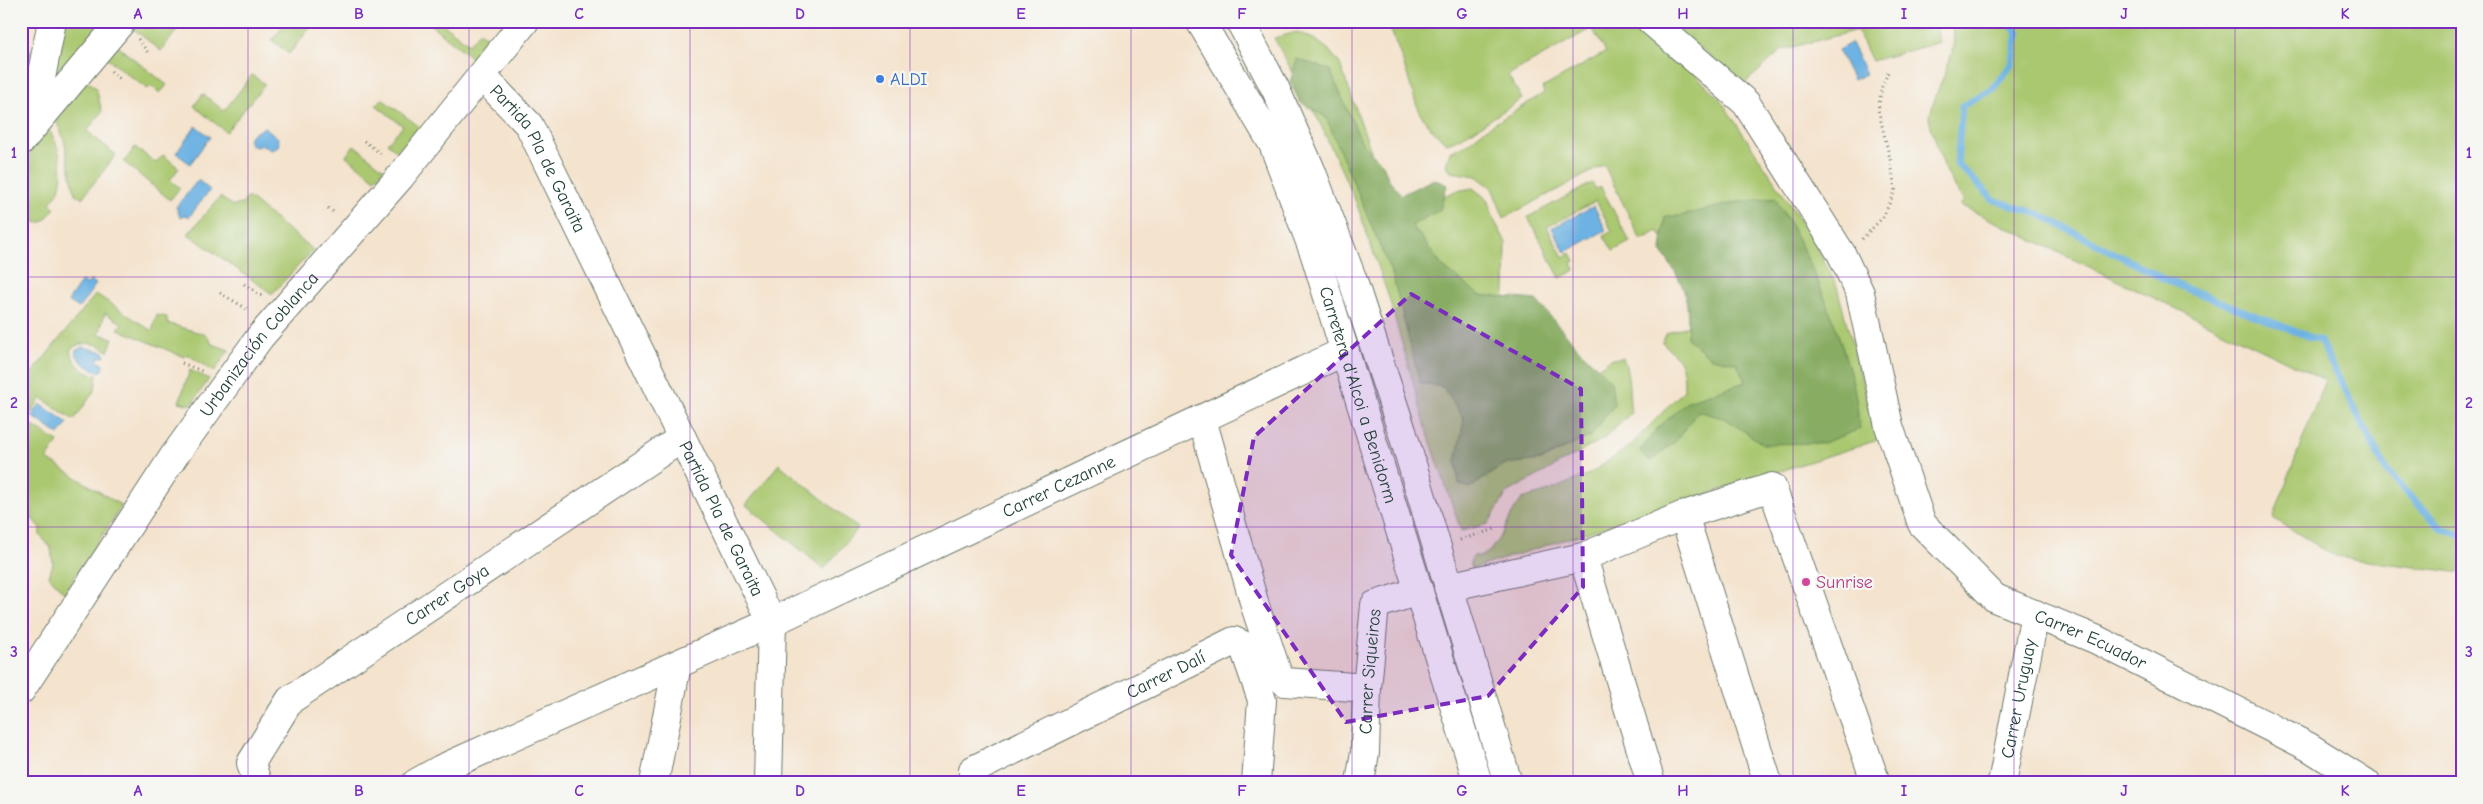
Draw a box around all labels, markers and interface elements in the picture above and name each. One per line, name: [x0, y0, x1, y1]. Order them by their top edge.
text: A: [134, 5, 143, 23]
text: B: [354, 5, 364, 23]
text: C: [574, 5, 584, 23]
text: D: [795, 5, 805, 23]
text: E: [1016, 5, 1026, 23]
text: F: [1237, 5, 1247, 23]
text: G: [1456, 5, 1468, 23]
text: H: [1677, 5, 1689, 23]
text: I: [1901, 5, 1907, 23]
text: J: [2120, 5, 2128, 23]
text: K: [2340, 5, 2350, 23]
place label: ALDI: [890, 69, 927, 90]
marker: ALDI: [874, 73, 886, 85]
street label: Partida Pla de Garaita: [485, 81, 590, 236]
text: 1: [11, 144, 17, 162]
text: 1: [2466, 144, 2472, 162]
street label: Urbanización Coblanca: [196, 268, 323, 421]
street label: Carretera d'Alcoi a Benidorm: [1314, 284, 1401, 506]
text: 2: [10, 394, 18, 412]
text: 2: [2465, 394, 2473, 412]
street label: Partida Pla de Garaita: [674, 438, 768, 600]
street label: Carrer Cezanne: [999, 451, 1119, 522]
street label: Carrer Goya: [402, 560, 493, 631]
place label: Sunrise: [1816, 572, 1873, 593]
marker: Sunrise: [1800, 576, 1812, 588]
street label: Carrer Ecuador: [2031, 605, 2151, 675]
street label: Carrer Siqueiros: [1356, 608, 1386, 735]
street label: Carrer Uruguay: [1997, 636, 2041, 760]
text: 3: [10, 643, 18, 661]
text: 3: [2465, 643, 2473, 661]
street label: Carrer Dalí: [1123, 646, 1210, 703]
text: A: [134, 782, 143, 800]
text: B: [354, 782, 364, 800]
text: C: [574, 782, 584, 800]
text: D: [795, 782, 805, 800]
text: E: [1016, 782, 1026, 800]
text: F: [1237, 782, 1247, 800]
text: G: [1456, 782, 1468, 800]
text: H: [1677, 782, 1689, 800]
text: I: [1901, 782, 1907, 800]
text: J: [2120, 782, 2128, 800]
text: K: [2340, 782, 2350, 800]

